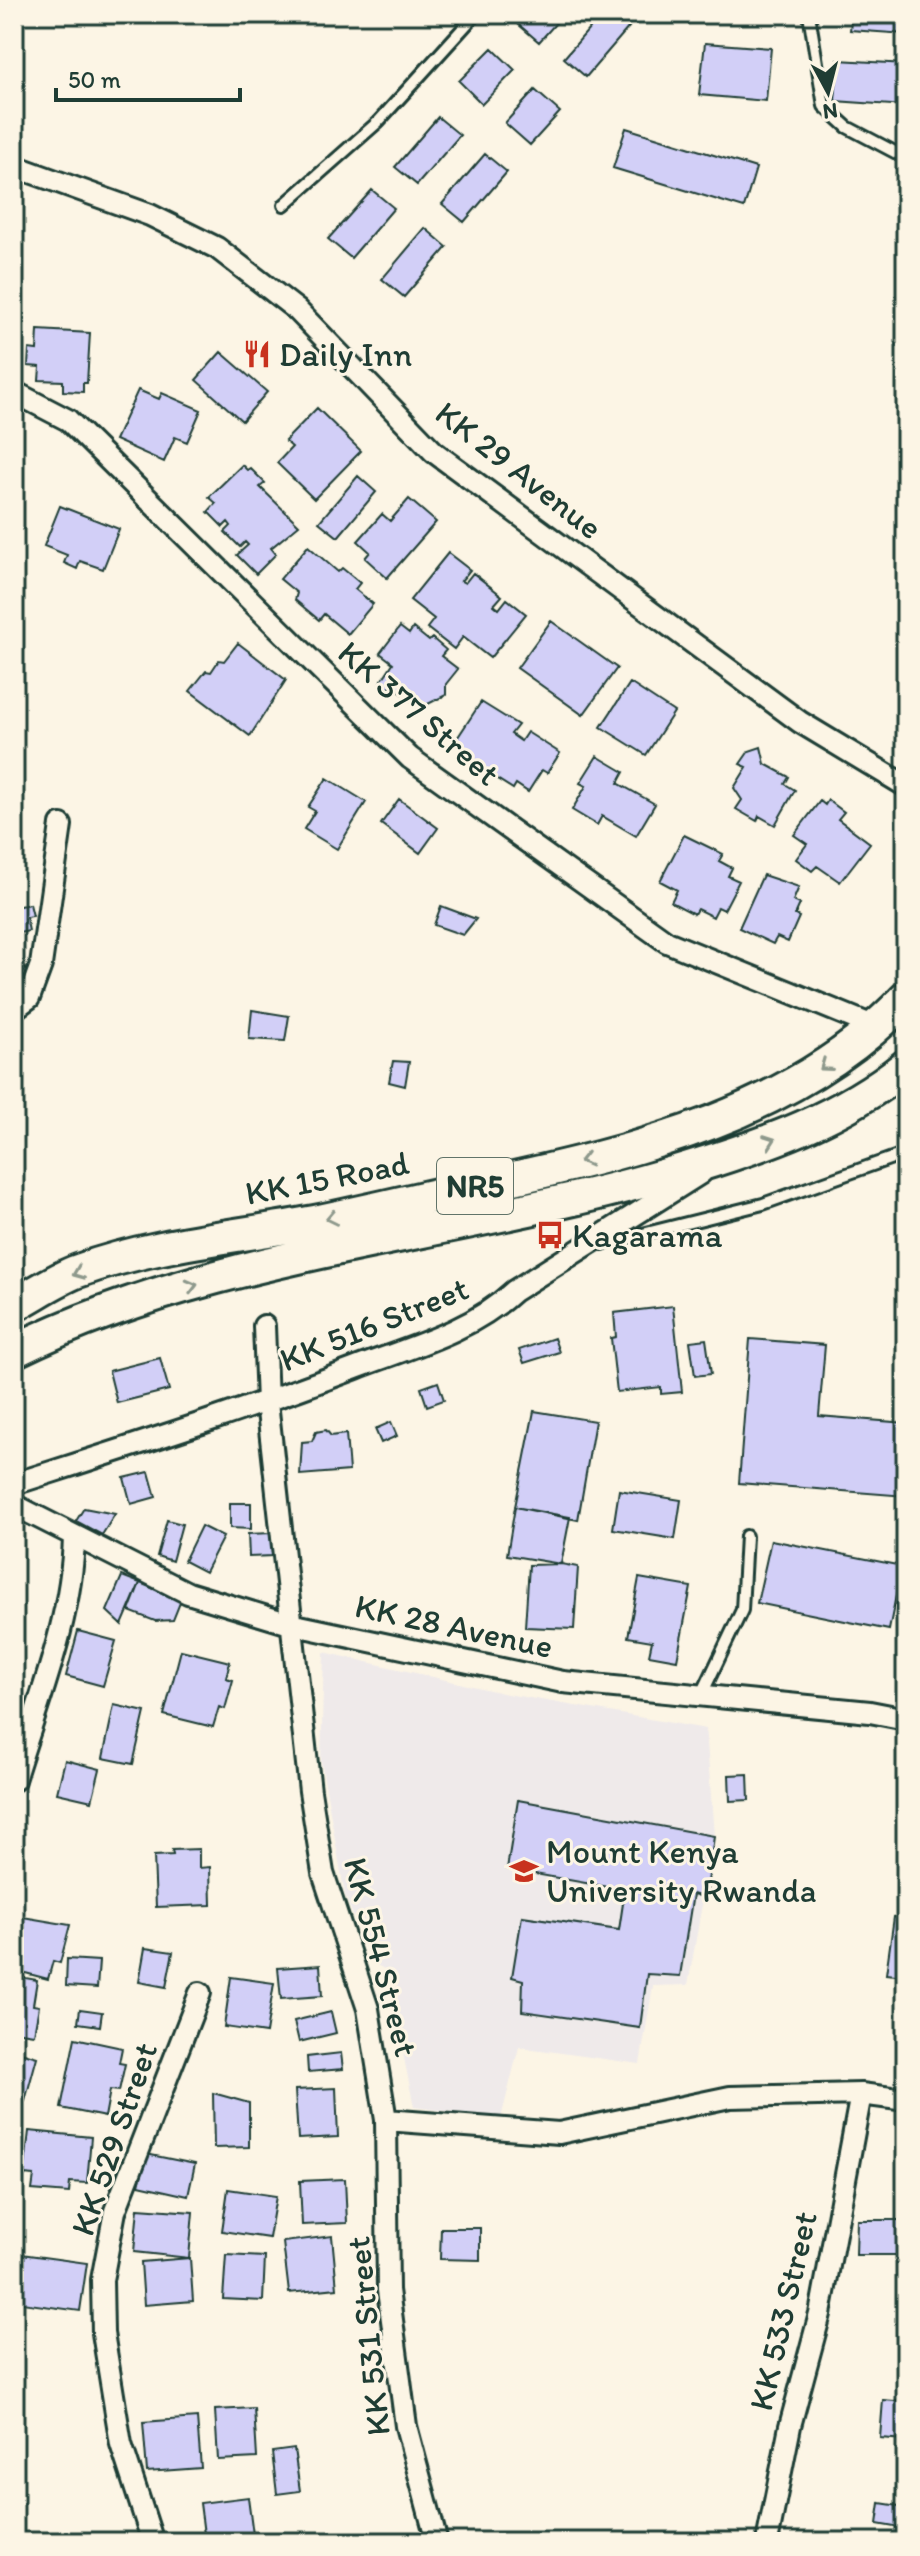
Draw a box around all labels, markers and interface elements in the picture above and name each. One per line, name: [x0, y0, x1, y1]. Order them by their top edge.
scale bar: [56, 52, 240, 102]
north arrow: [788, 52, 868, 132]
text: 50 m: [68, 65, 121, 94]
text: N: [821, 97, 839, 126]
place label: Daily Inn: [279, 334, 412, 375]
restaurant icon: Daily Inn: [242, 339, 272, 369]
street label: KK 29 Avenue: [427, 392, 611, 548]
street label: KK 377 Street: [330, 632, 508, 794]
one-way arrow: [820, 1056, 834, 1071]
one-way arrow: [762, 1135, 776, 1151]
street label: KK 15 Road: [242, 1142, 413, 1214]
one-way arrow: [578, 1151, 592, 1168]
road number: NR5: [437, 1158, 513, 1214]
one-way arrow: [325, 1209, 338, 1226]
place label: Kagarama: [572, 1215, 723, 1256]
bus stop icon: Kagarama: [535, 1220, 565, 1250]
one-way arrow: [72, 1263, 86, 1279]
street label: KK 516 Street: [274, 1268, 474, 1380]
one-way arrow: [185, 1279, 199, 1295]
street label: KK 28 Avenue: [351, 1585, 557, 1667]
place label: Mount Kenya University Rwanda: [546, 1831, 816, 1911]
street label: KK 554 Street: [335, 1853, 427, 2061]
school or university icon: Mount Kenya University Rwanda: [509, 1856, 539, 1886]
street label: KK 529 Street: [62, 2037, 166, 2241]
street label: KK 533 Street: [740, 2207, 826, 2415]
street label: KK 531 Street: [337, 2234, 399, 2438]

